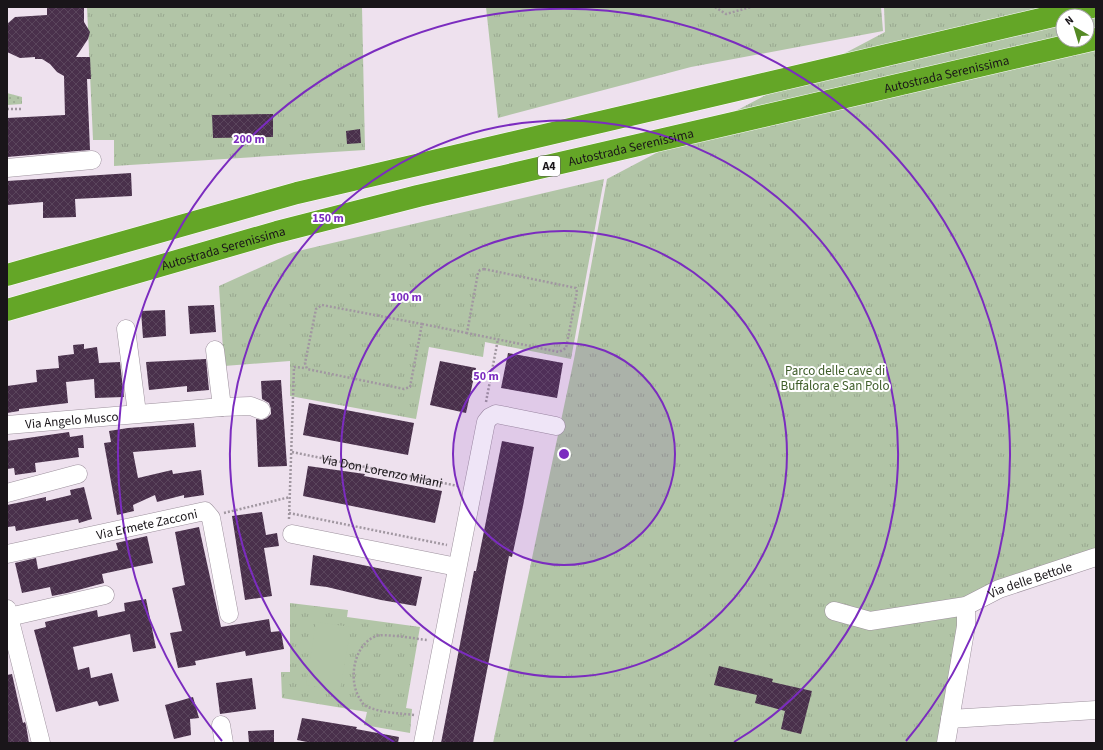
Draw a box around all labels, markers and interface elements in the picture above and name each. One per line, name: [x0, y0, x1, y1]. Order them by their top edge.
north arrow: [1055, 8, 1095, 48]
text: N: [1062, 12, 1077, 29]
street label: Autostrada Serenissima: [882, 51, 1011, 98]
street label: Autostrada Serenissima: [567, 124, 695, 171]
text: 200 m: [233, 131, 265, 148]
road number: A4: [538, 156, 560, 176]
text: 150 m: [312, 210, 344, 227]
street label: Autostrada Serenissima: [159, 222, 287, 275]
text: 100 m: [390, 289, 422, 306]
park label: Parco delle cave di Buffalora e San Polo: [781, 362, 889, 395]
text: 50 m: [473, 368, 499, 385]
street label: Via Angelo Musco: [24, 408, 119, 433]
centre of rings: [557, 447, 571, 461]
street label: Via Don Lorenzo Milani: [320, 450, 444, 493]
street label: Via Ermete Zacconi: [95, 505, 199, 544]
street label: Via delle Bettole: [985, 558, 1074, 603]

